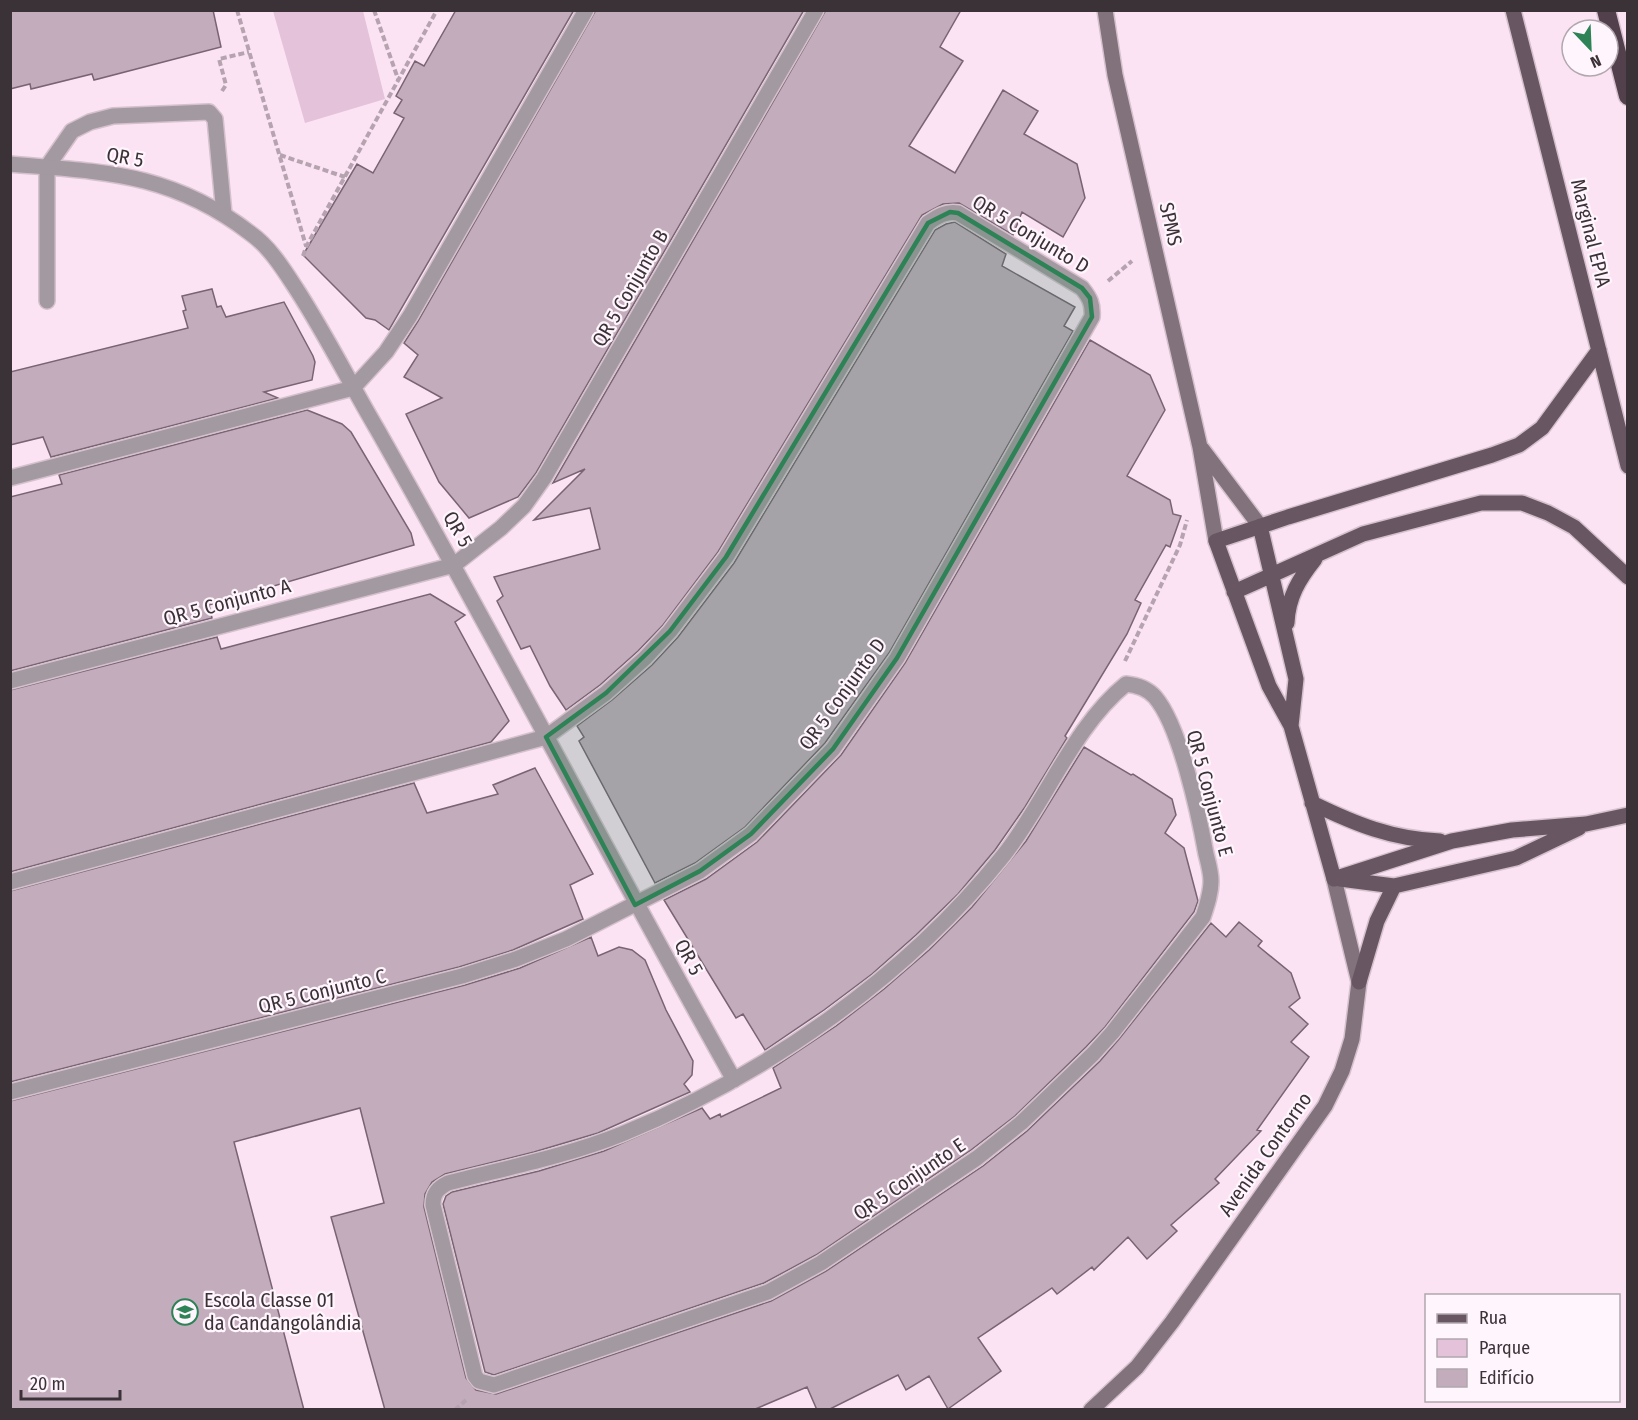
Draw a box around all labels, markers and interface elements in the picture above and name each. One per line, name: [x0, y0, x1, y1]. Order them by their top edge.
north arrow: [1560, 18, 1620, 78]
text: N: [1588, 51, 1604, 72]
street label: QR 5: [105, 142, 145, 172]
street label: Marginal EPIA: [1566, 176, 1616, 290]
street label: QR 5 Conjunto D: [968, 190, 1094, 278]
street label: SPMS: [1154, 200, 1188, 248]
street label: QR 5 Conjunto B: [587, 225, 673, 351]
street label: QR 5: [438, 507, 478, 551]
street label: QR 5 Conjunto A: [161, 573, 294, 631]
street label: QR 5 Conjunto D: [794, 634, 890, 754]
street label: QR 5 Conjunto E: [1182, 727, 1238, 859]
street label: QR 5: [669, 935, 709, 979]
street label: QR 5 Conjunto C: [256, 964, 388, 1018]
street label: Avenida Contorno: [1213, 1087, 1317, 1221]
street label: QR 5 Conjunto E: [849, 1133, 969, 1225]
place label: Escola Classe 01 da Candangolândia: [204, 1288, 361, 1335]
legend: [1425, 1294, 1620, 1402]
school or university icon: Escola Classe 01 da Candangolândia: [170, 1297, 200, 1327]
text: Rua: [1479, 1307, 1507, 1329]
text: Parque: [1479, 1337, 1530, 1359]
scale bar: [21, 1363, 120, 1401]
text: Edifício: [1479, 1367, 1534, 1389]
text: 20 m: [30, 1373, 65, 1395]

